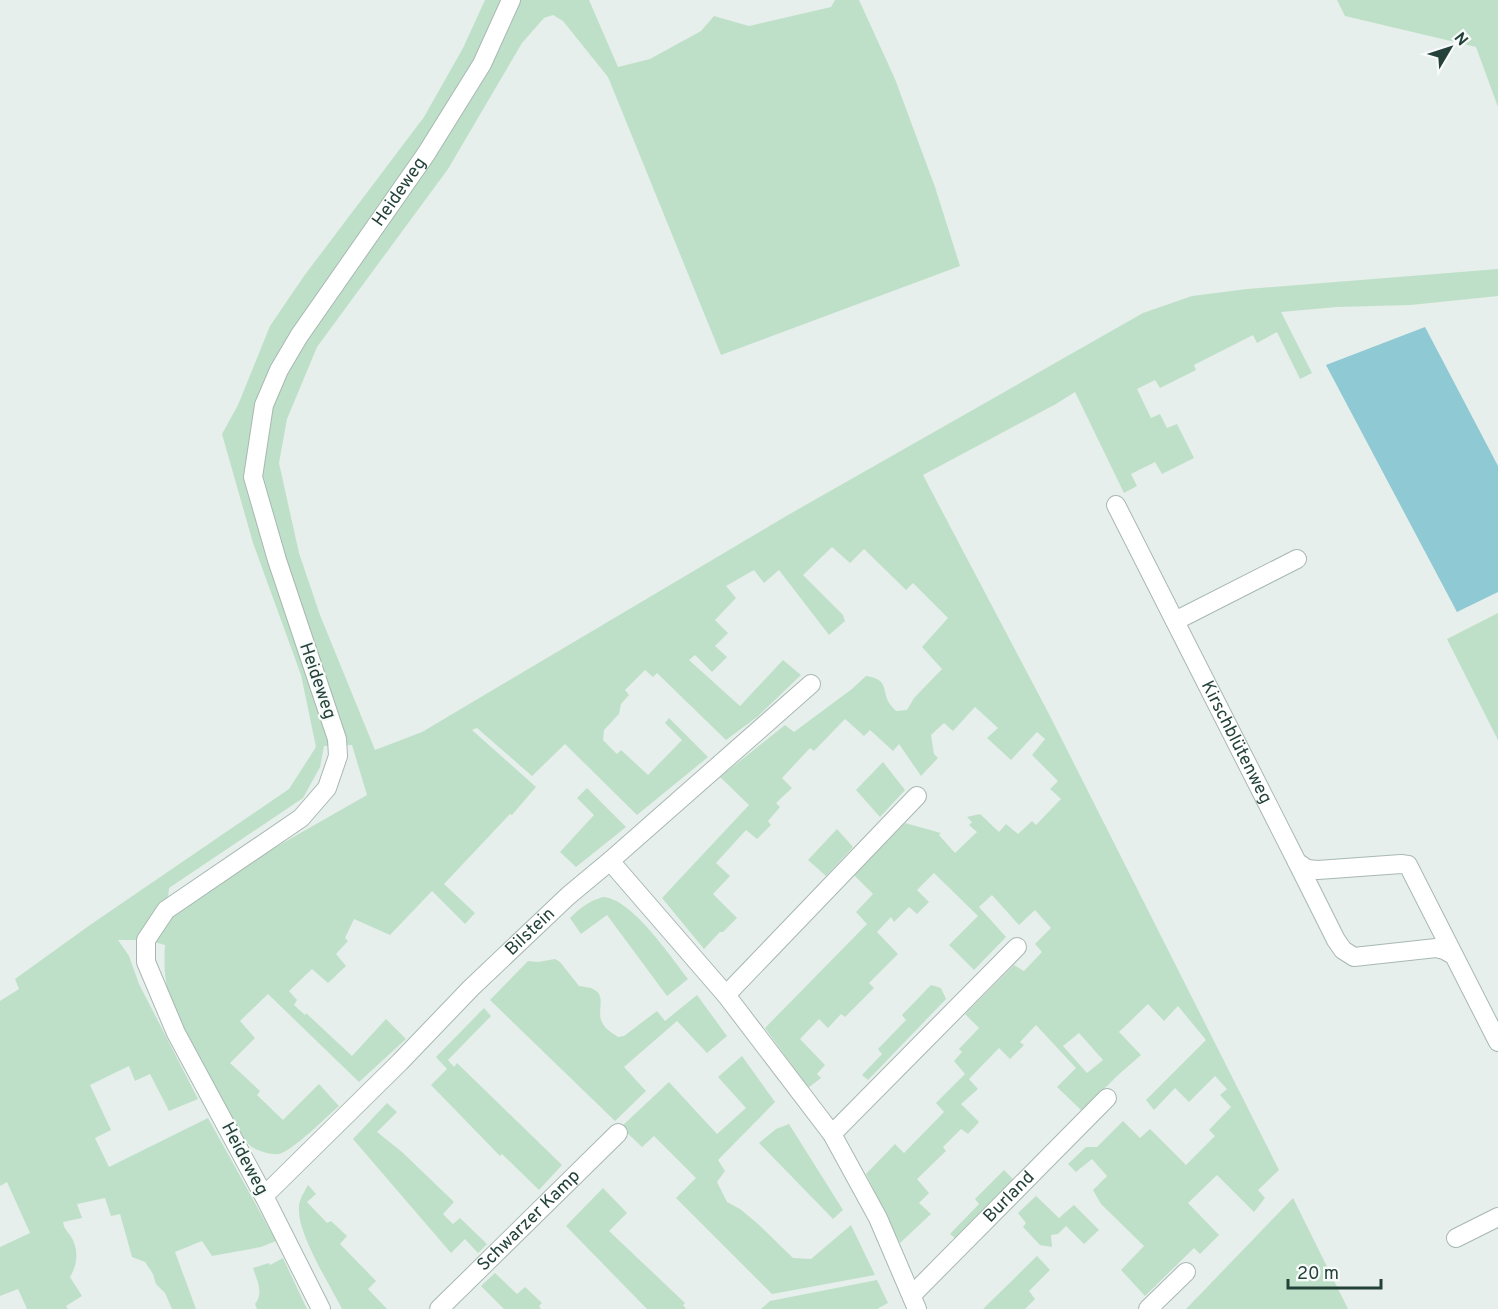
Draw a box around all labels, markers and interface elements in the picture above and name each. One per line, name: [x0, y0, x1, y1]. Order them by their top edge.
north arrow: [1420, 18, 1480, 78]
text: N: [1449, 29, 1471, 51]
street label: Heideweg: [367, 153, 432, 231]
street label: Heideweg: [293, 640, 341, 722]
street label: Kirschblütenweg: [1195, 677, 1277, 808]
street label: Bilstein: [500, 903, 560, 961]
street label: Heideweg: [215, 1119, 273, 1199]
street label: Schwarzer Kamp: [472, 1165, 585, 1276]
street label: Burland: [978, 1166, 1040, 1228]
scale bar: [1288, 1252, 1381, 1290]
text: 20 m: [1297, 1263, 1339, 1286]

